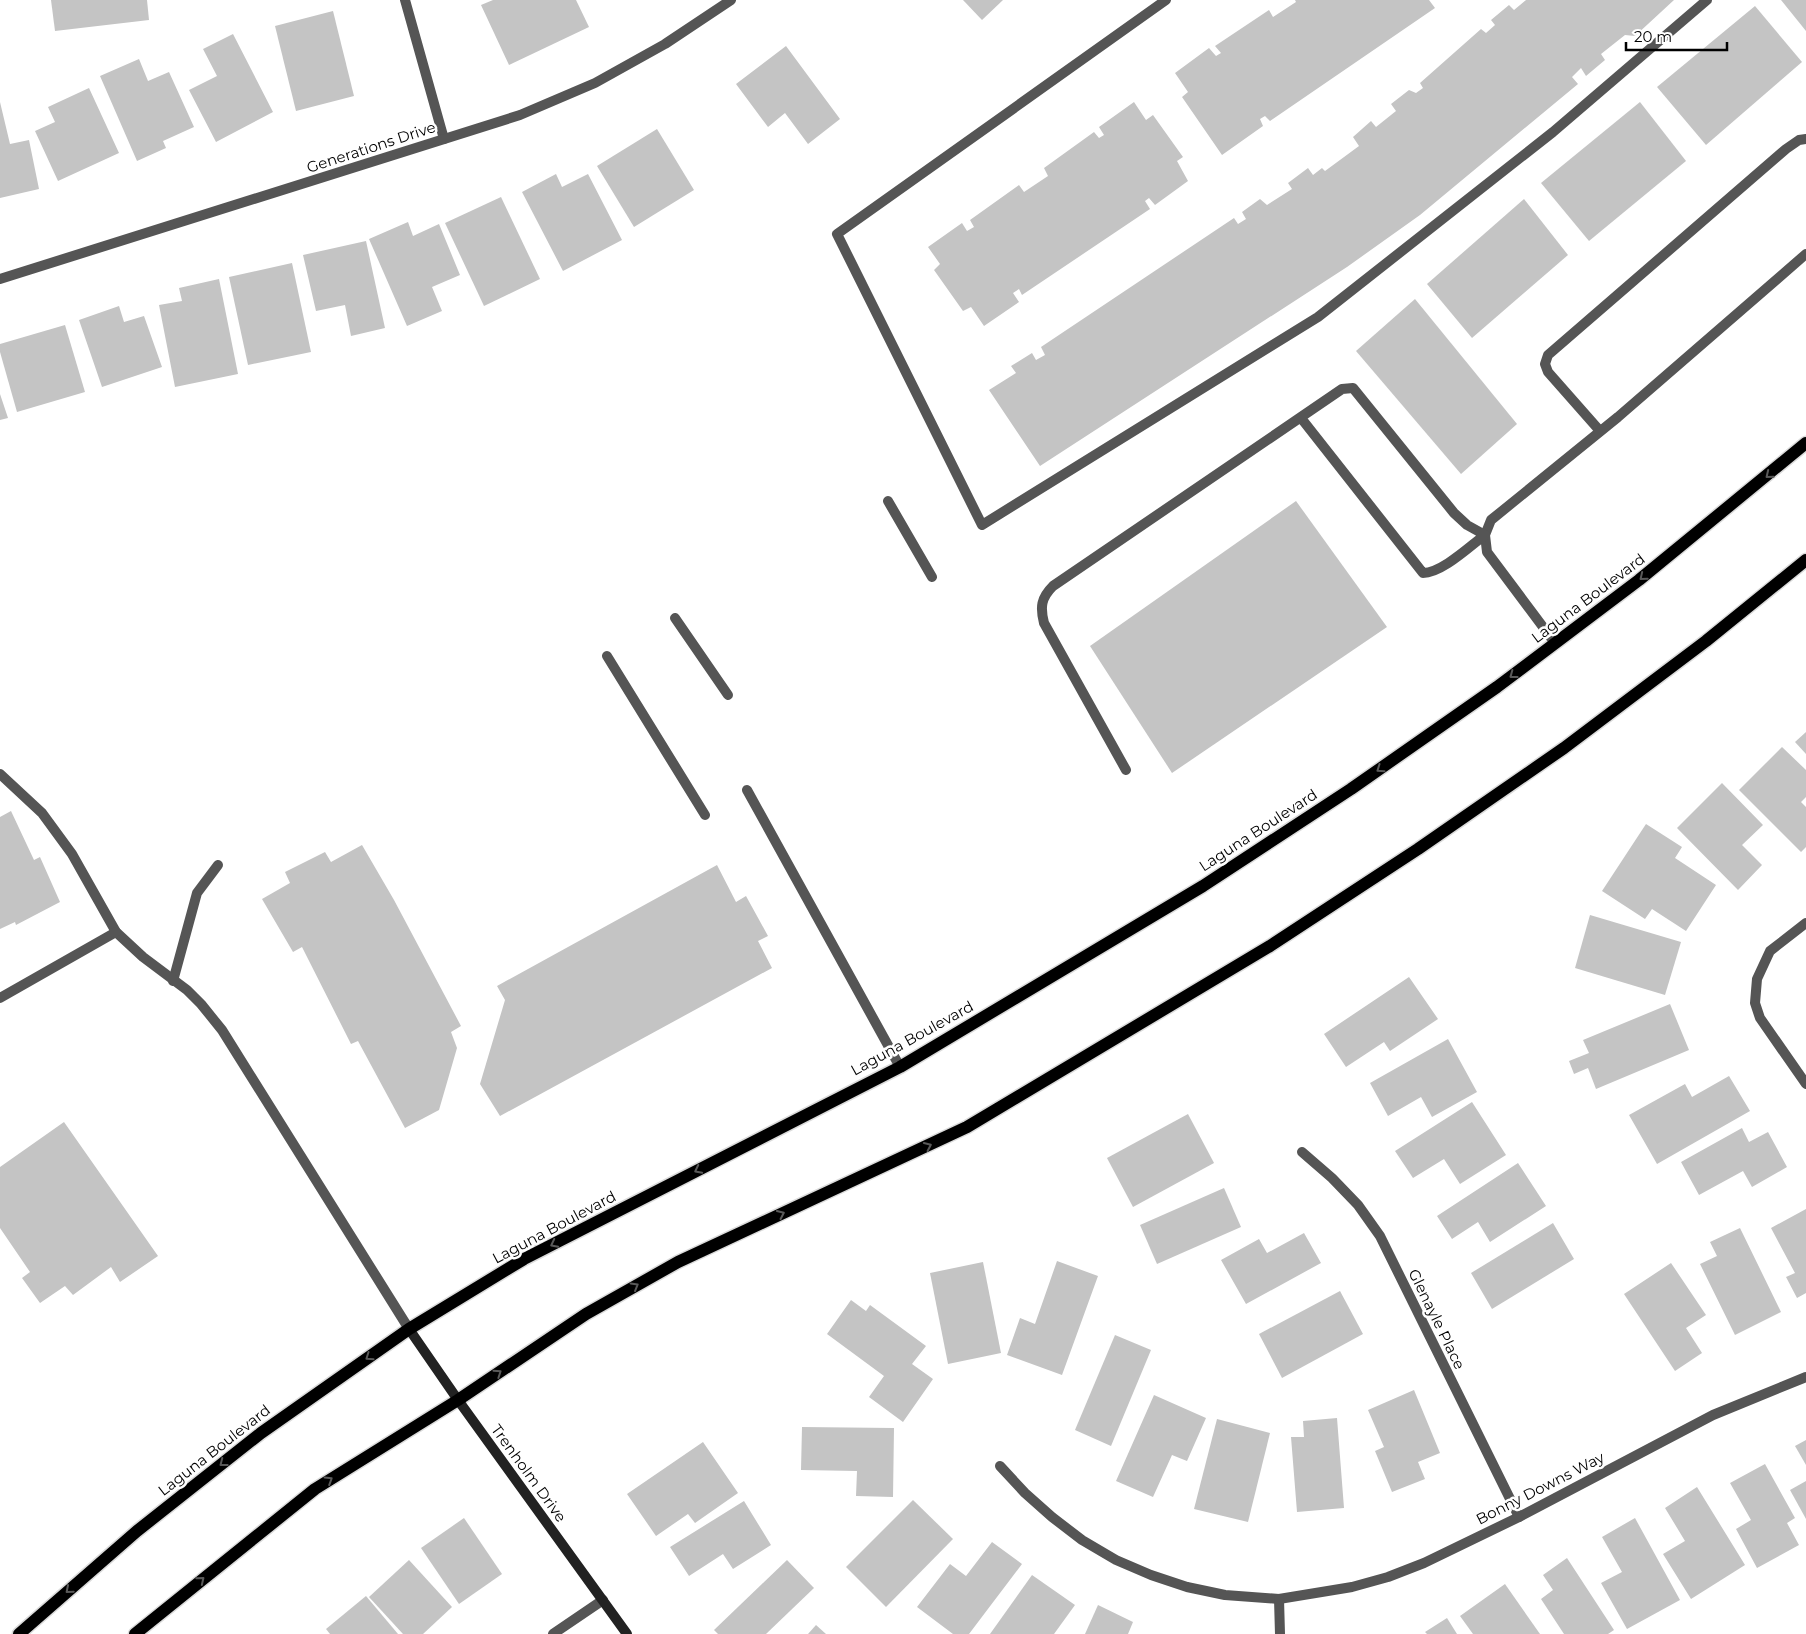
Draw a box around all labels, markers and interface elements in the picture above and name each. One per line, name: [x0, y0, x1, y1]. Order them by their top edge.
scale bar: [1626, 20, 1727, 52]
text: 20 m: [1634, 27, 1672, 46]
street label: Generations Drive: [304, 117, 438, 177]
one-way arrow: [1766, 469, 1775, 477]
street label: Laguna Boulevard: [1527, 549, 1649, 647]
one-way arrow: [1639, 571, 1649, 580]
one-way arrow: [1509, 669, 1519, 678]
one-way arrow: [1376, 763, 1386, 772]
street label: Laguna Boulevard: [1195, 785, 1321, 875]
street label: Laguna Boulevard: [847, 996, 977, 1080]
one-way arrow: [923, 1142, 932, 1152]
one-way arrow: [695, 1164, 704, 1174]
street label: Laguna Boulevard: [489, 1186, 619, 1268]
one-way arrow: [776, 1210, 785, 1221]
one-way arrow: [550, 1238, 559, 1248]
street label: Glenayle Place: [1404, 1266, 1470, 1372]
one-way arrow: [630, 1282, 639, 1292]
one-way arrow: [365, 1351, 375, 1360]
one-way arrow: [492, 1370, 502, 1379]
street label: Laguna Boulevard: [154, 1400, 274, 1500]
street label: Trenholm Drive: [487, 1420, 571, 1526]
street label: Bonny Downs Way: [1473, 1447, 1608, 1529]
one-way arrow: [219, 1458, 228, 1467]
one-way arrow: [324, 1477, 333, 1486]
one-way arrow: [195, 1577, 204, 1585]
one-way arrow: [66, 1584, 75, 1593]

